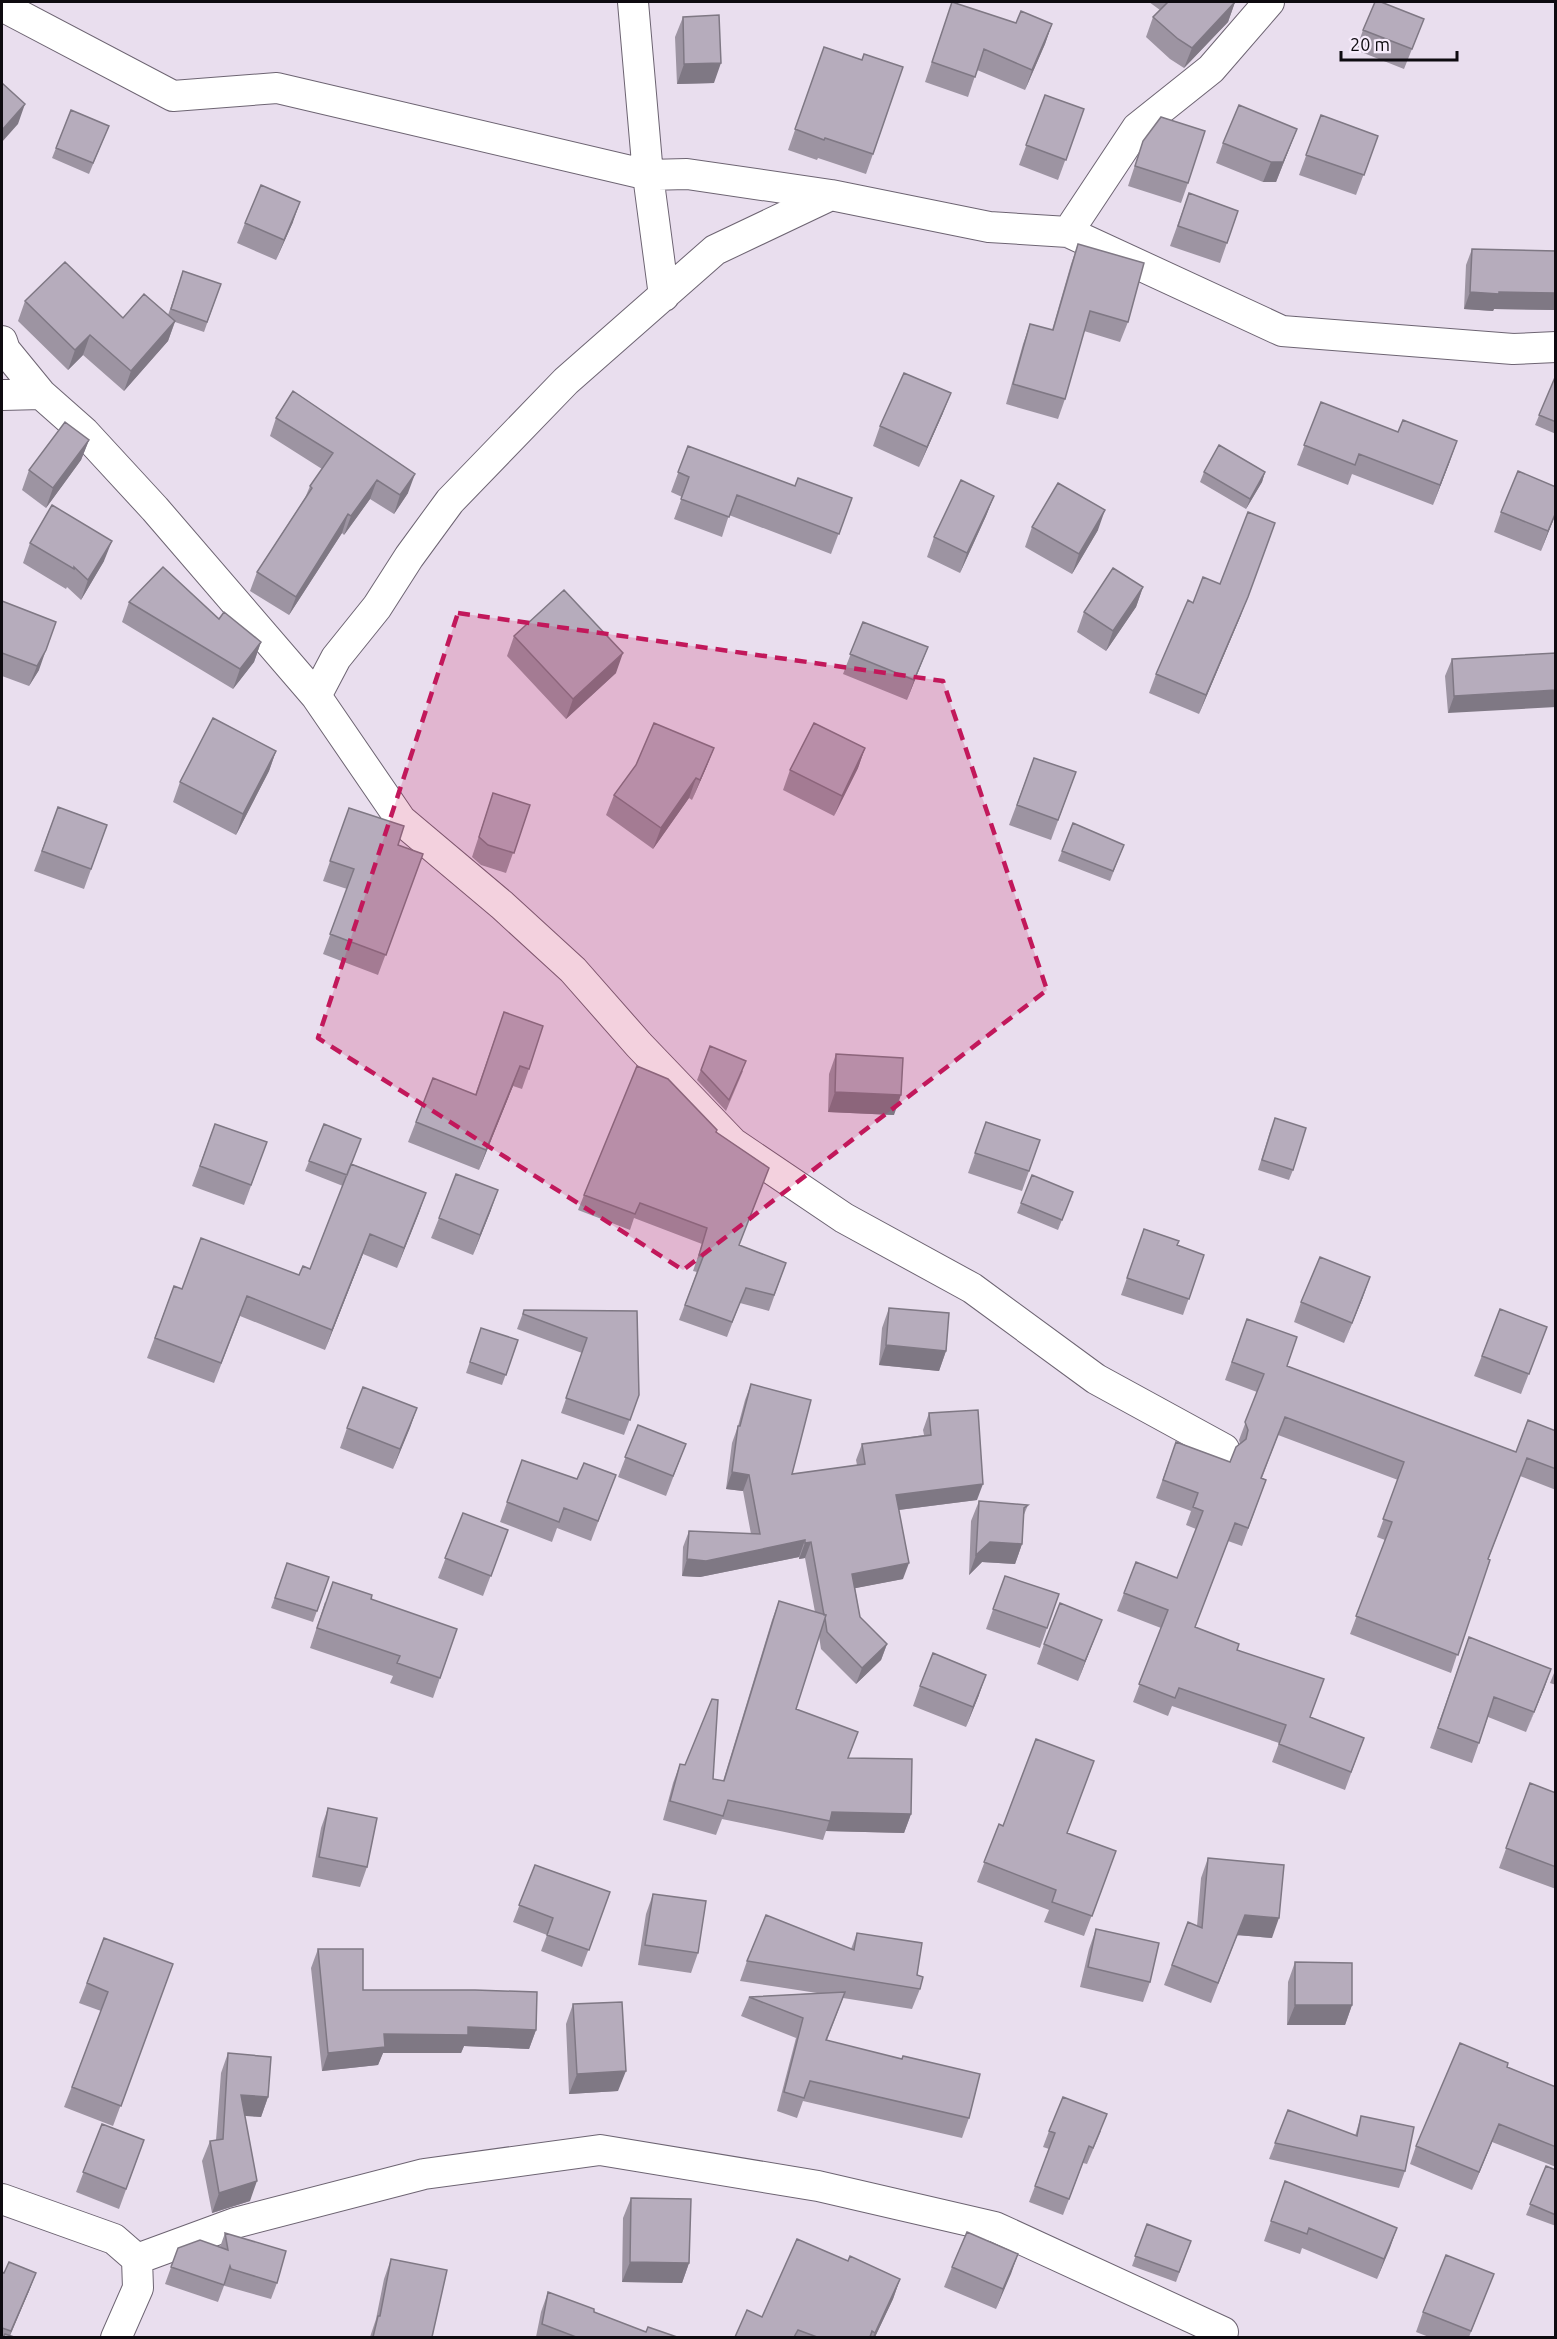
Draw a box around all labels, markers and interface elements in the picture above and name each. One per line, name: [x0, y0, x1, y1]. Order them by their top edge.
scale bar: [1341, 24, 1456, 62]
text: 20 m: [1350, 34, 1390, 54]

